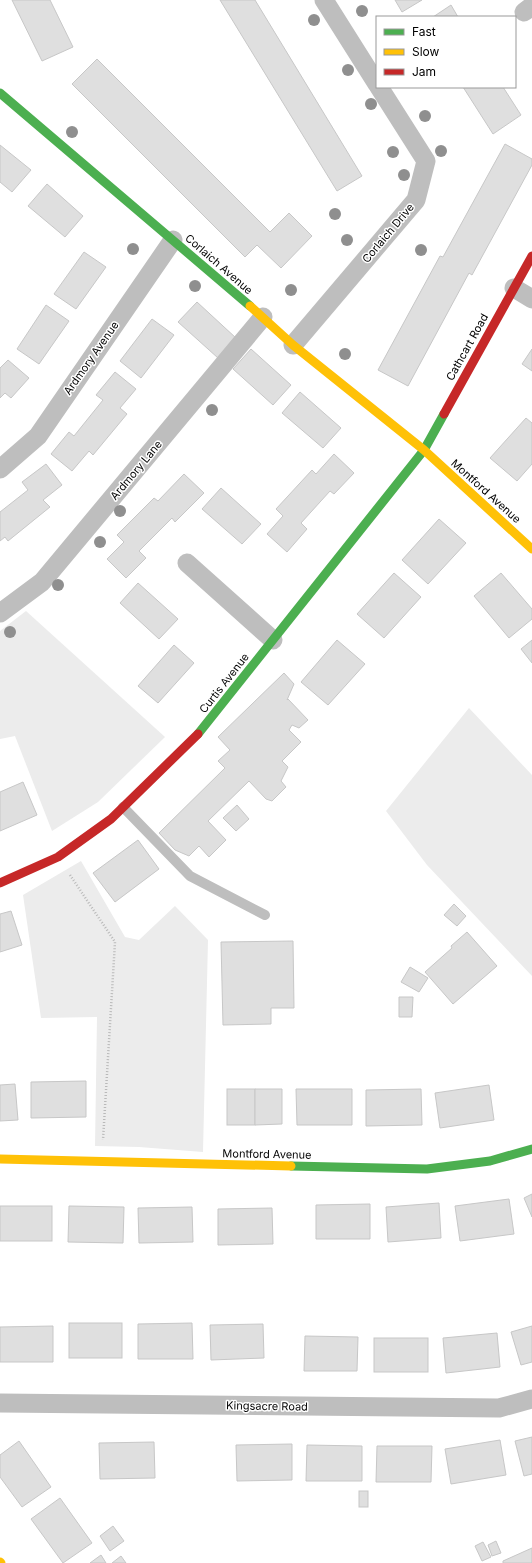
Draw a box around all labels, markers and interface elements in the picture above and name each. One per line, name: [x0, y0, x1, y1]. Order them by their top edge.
legend: [376, 16, 516, 88]
text: Fast: [412, 24, 436, 39]
text: Slow: [412, 44, 440, 59]
text: Jam: [412, 64, 436, 79]
street label: Corlaich Drive: [359, 200, 417, 266]
street label: Corlaich Avenue: [182, 231, 256, 297]
street label: Cathcart Road: [443, 311, 491, 383]
street label: Ardmory Avenue: [60, 318, 122, 398]
street label: Ardmory Lane: [107, 437, 165, 503]
street label: Montford Avenue: [448, 456, 524, 526]
street label: Curtis Avenue: [196, 650, 252, 716]
street label: Montford Avenue: [222, 1146, 312, 1162]
street label: Kingsacre Road: [226, 1398, 308, 1414]

